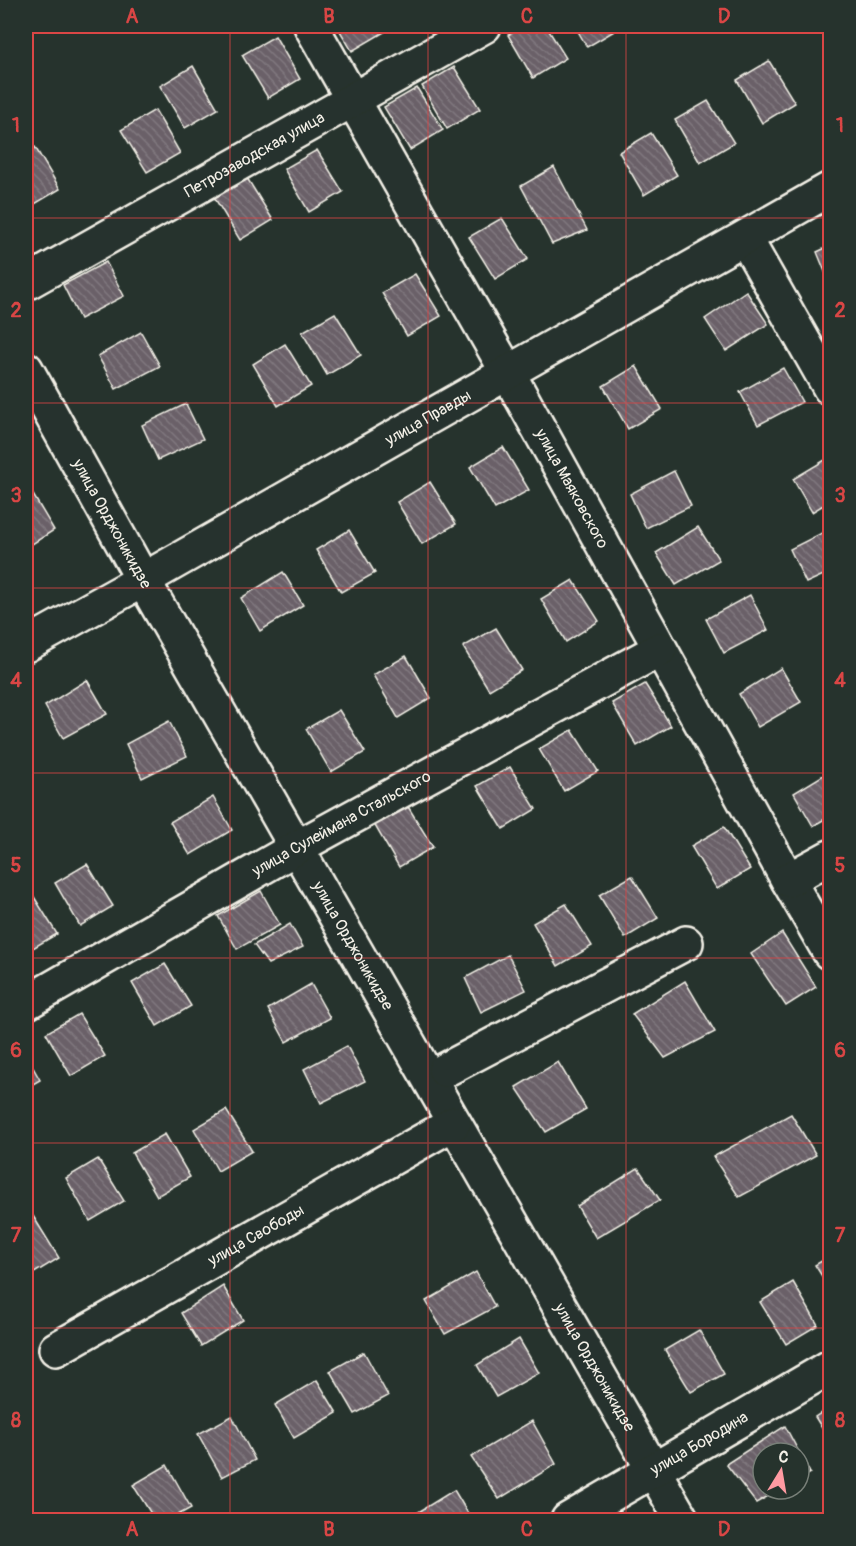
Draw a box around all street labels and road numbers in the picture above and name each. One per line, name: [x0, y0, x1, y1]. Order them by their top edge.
street label: Петрозаводская улица: [181, 107, 328, 202]
street label: улица Правды: [381, 385, 475, 451]
street label: улица Маяковского: [530, 424, 613, 552]
street label: улица Орджоникидзе: [67, 455, 156, 592]
street label: улица Сулеймана Стальского: [248, 766, 435, 882]
street label: улица Орджоникидзе: [307, 877, 398, 1014]
street label: улица Свободы: [203, 1200, 308, 1271]
street label: улица Орджоникидзе: [549, 1299, 639, 1436]
street label: улица Бородина: [646, 1407, 752, 1480]

